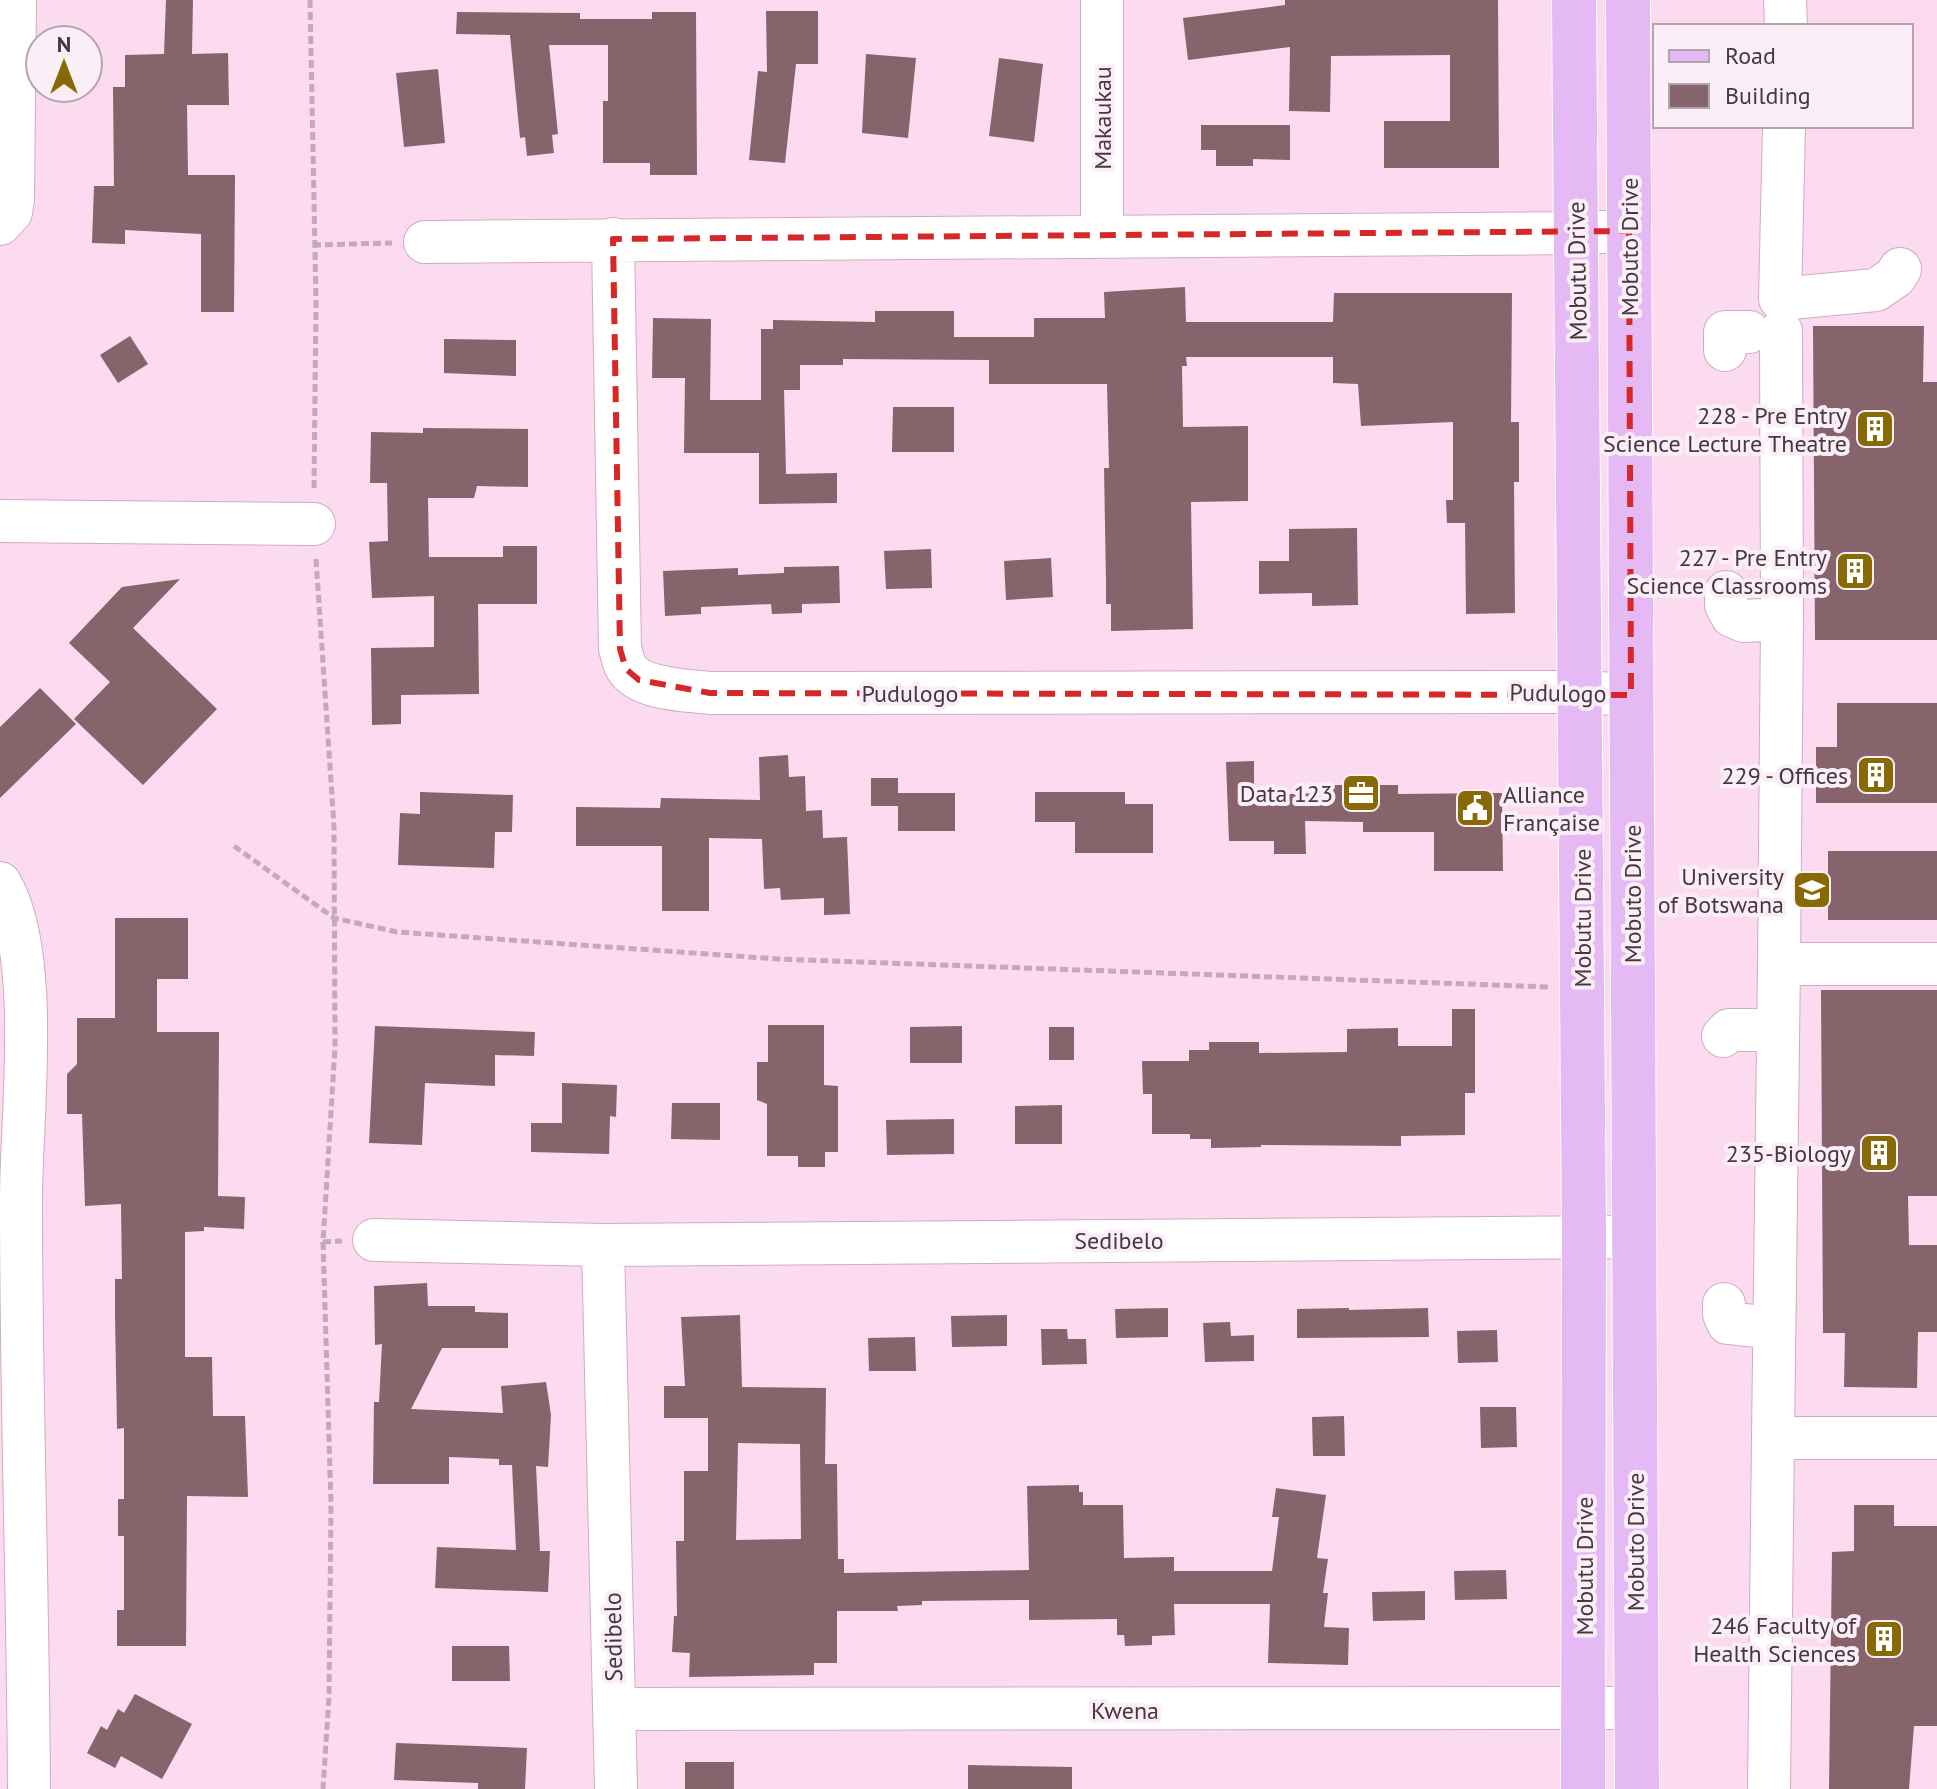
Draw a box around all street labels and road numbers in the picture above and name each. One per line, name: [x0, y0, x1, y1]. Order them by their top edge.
street label: Makaukau: [1087, 66, 1118, 170]
street label: Mobuto Drive: [1614, 178, 1645, 316]
street label: Mobutu Drive: [1560, 201, 1594, 341]
street label: Pudulogo: [1509, 677, 1607, 709]
street label: Pudulogo: [862, 678, 958, 709]
street label: Mobuto Drive: [1617, 825, 1648, 963]
street label: Mobutu Drive: [1567, 848, 1598, 988]
street label: Sedibelo: [1074, 1225, 1164, 1256]
street label: Mobuto Drive: [1620, 1473, 1651, 1611]
street label: Mobutu Drive: [1569, 1496, 1600, 1636]
street label: Sedibelo: [597, 1592, 629, 1682]
street label: Kwena: [1091, 1695, 1159, 1726]

